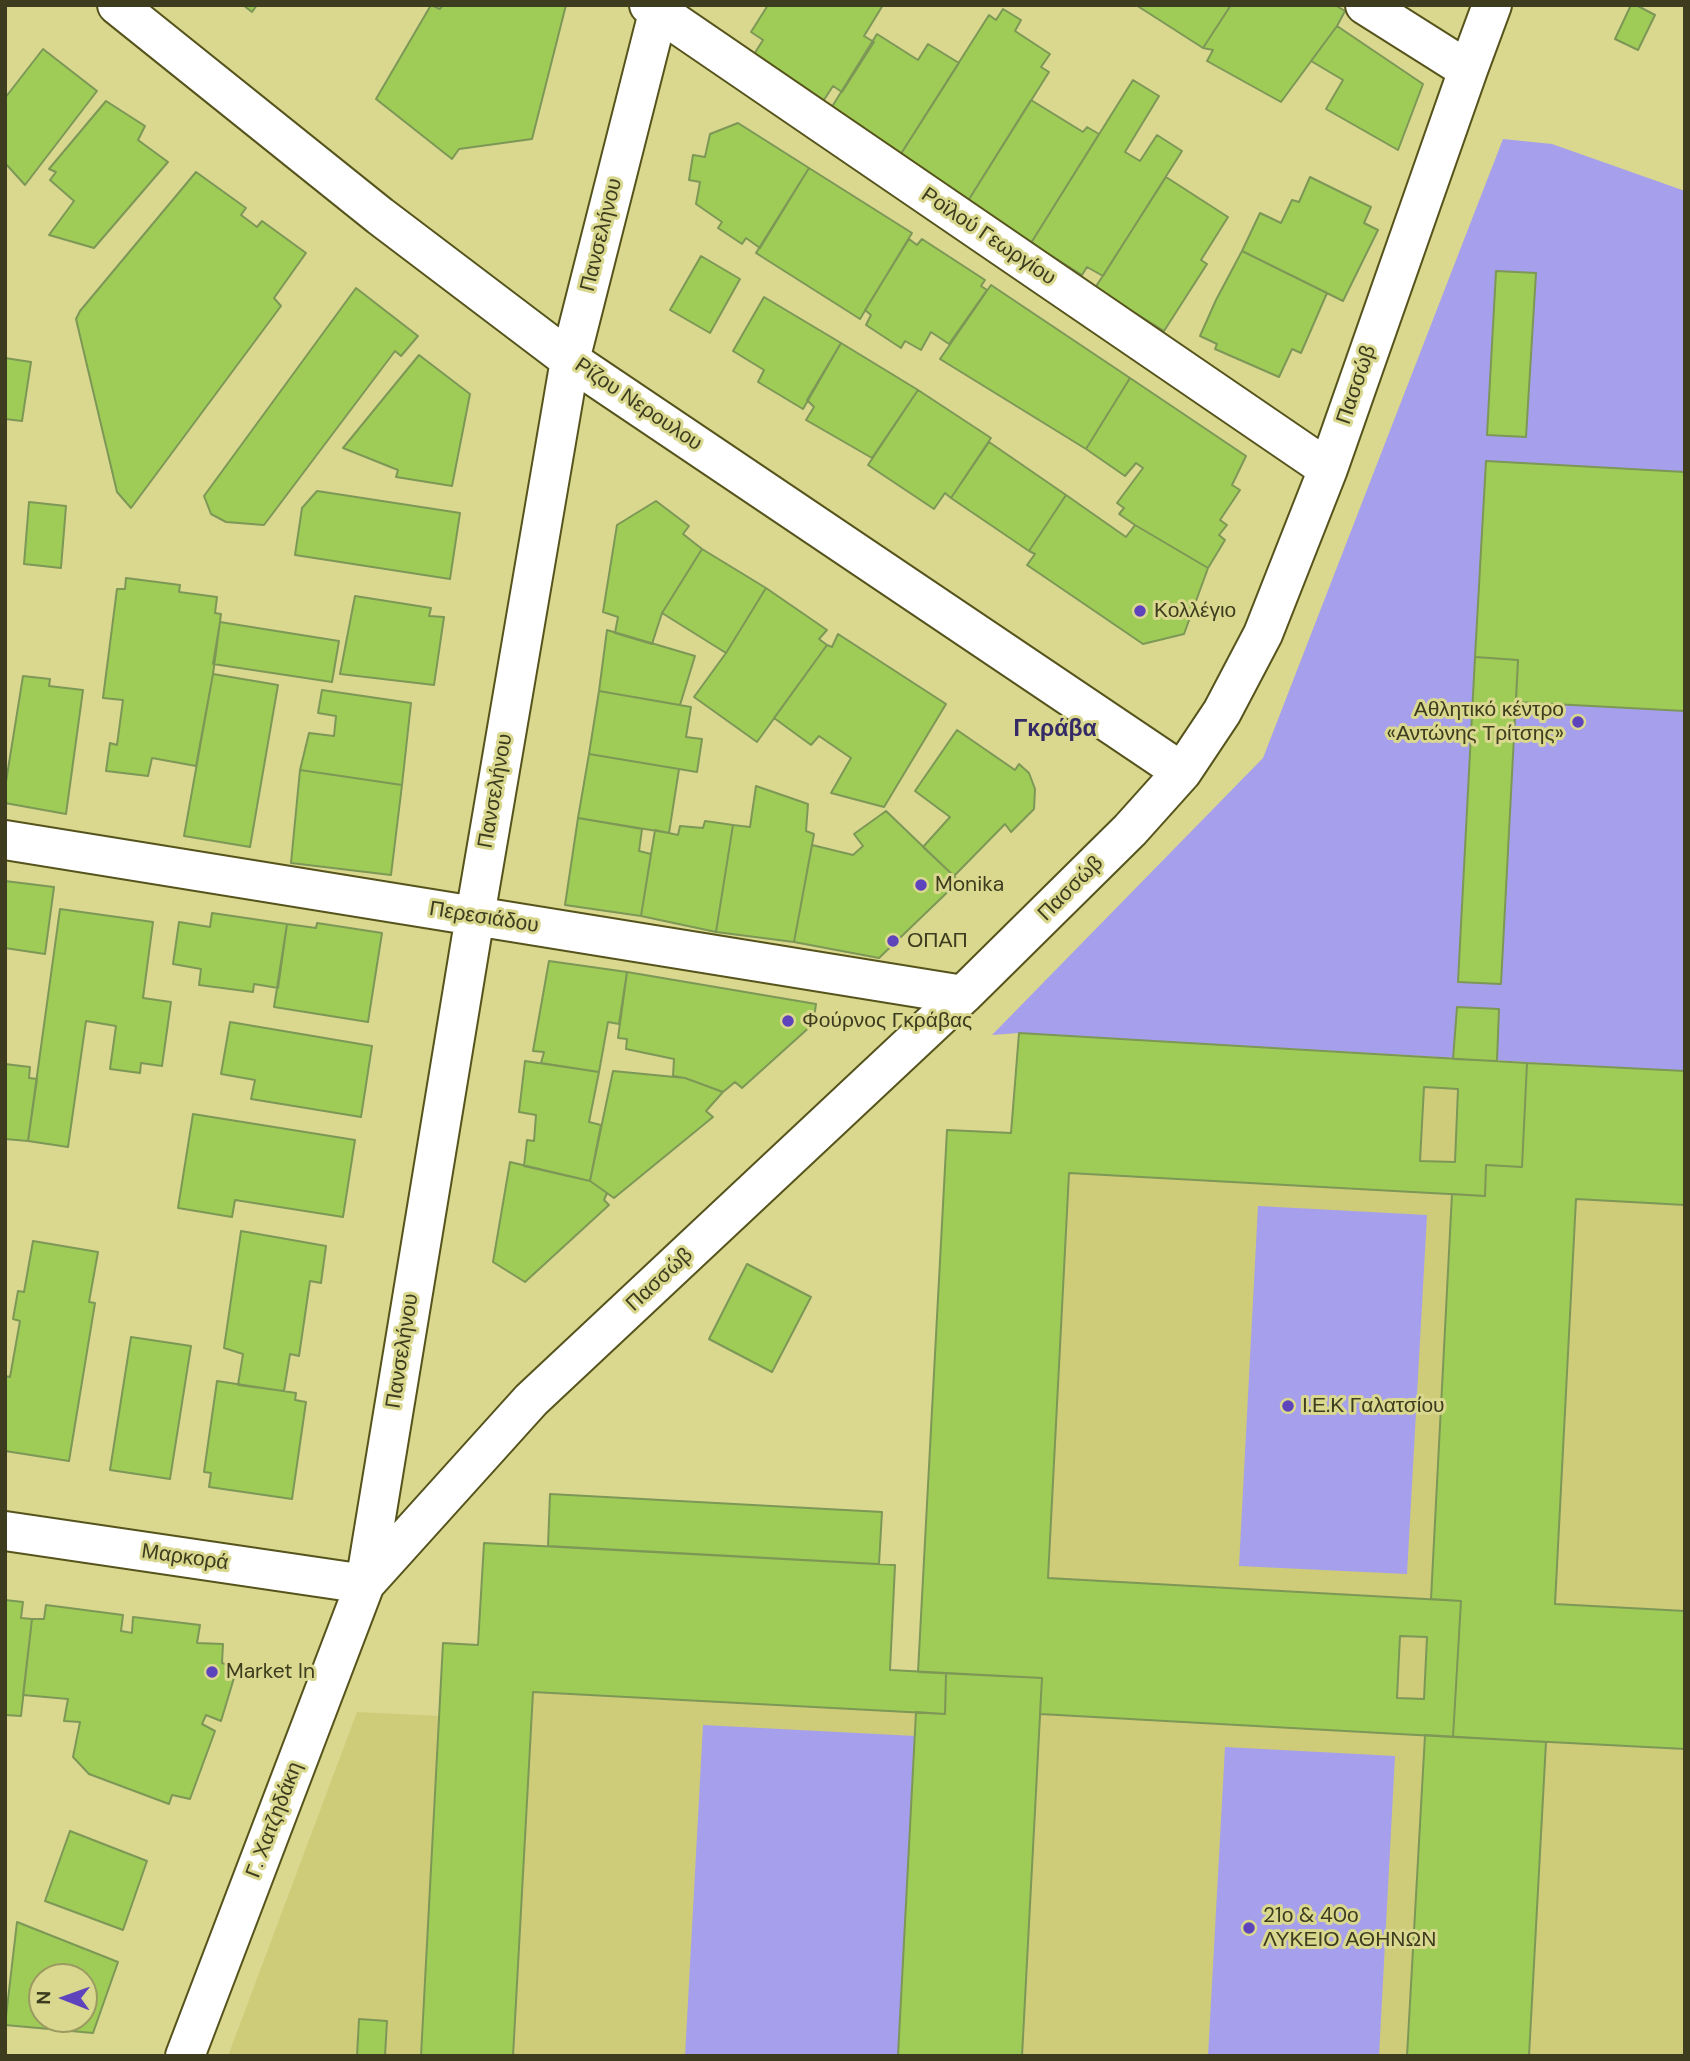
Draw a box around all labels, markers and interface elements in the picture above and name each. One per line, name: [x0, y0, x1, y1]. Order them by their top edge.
street label: Πανσελήνου: [576, 176, 628, 294]
street label: Ροϊλού Γεωργίου: [916, 183, 1060, 291]
street label: Πασσώβ: [1332, 342, 1382, 428]
street label: Ρίζου Νερουλου: [569, 353, 707, 457]
place label: Κολλέγιο: [1154, 598, 1236, 624]
marker: Κολλέγιο: [1132, 603, 1148, 619]
place label: Αθλητικό κέντρο «Αντώνης Τρίτσης»: [1386, 697, 1564, 747]
marker: Αθλητικό κέντρο «Αντώνης Τρίτσης»: [1570, 714, 1586, 730]
district label: Γκράβα: [1013, 716, 1097, 744]
street label: Πανσελήνου: [474, 732, 518, 850]
street label: Πασσώβ: [1033, 851, 1109, 927]
place label: Monika: [935, 872, 1004, 898]
marker: Monika: [913, 877, 929, 893]
street label: Περεσιάδου: [427, 897, 541, 939]
place label: ΟΠΑΠ: [907, 928, 968, 954]
marker: ΟΠΑΠ: [885, 933, 901, 949]
place label: Φούρνος Γκράβας: [802, 1008, 972, 1034]
marker: Φούρνος Γκράβας: [780, 1013, 796, 1029]
street label: Πασσώβ: [622, 1243, 698, 1317]
street label: Πανσελήνου: [381, 1292, 425, 1410]
place label: Ι.Ε.Κ Γαλατσίου: [1302, 1393, 1445, 1419]
marker: Ι.Ε.Κ Γαλατσίου: [1280, 1398, 1296, 1414]
street label: Μαρκορά: [140, 1539, 230, 1577]
place label: Market In: [226, 1659, 315, 1685]
marker: Market In: [204, 1664, 220, 1680]
street label: Γ. Χατζηδάκη: [241, 1759, 309, 1881]
place label: 21ο & 40ο ΛΥΚΕΙΟ ΑΘΗΝΩΝ: [1263, 1903, 1436, 1953]
marker: 21ο & 40ο ΛΥΚΕΙΟ ΑΘΗΝΩΝ: [1241, 1920, 1257, 1936]
north arrow: [28, 1963, 98, 2033]
text: N: [31, 1991, 56, 2005]

